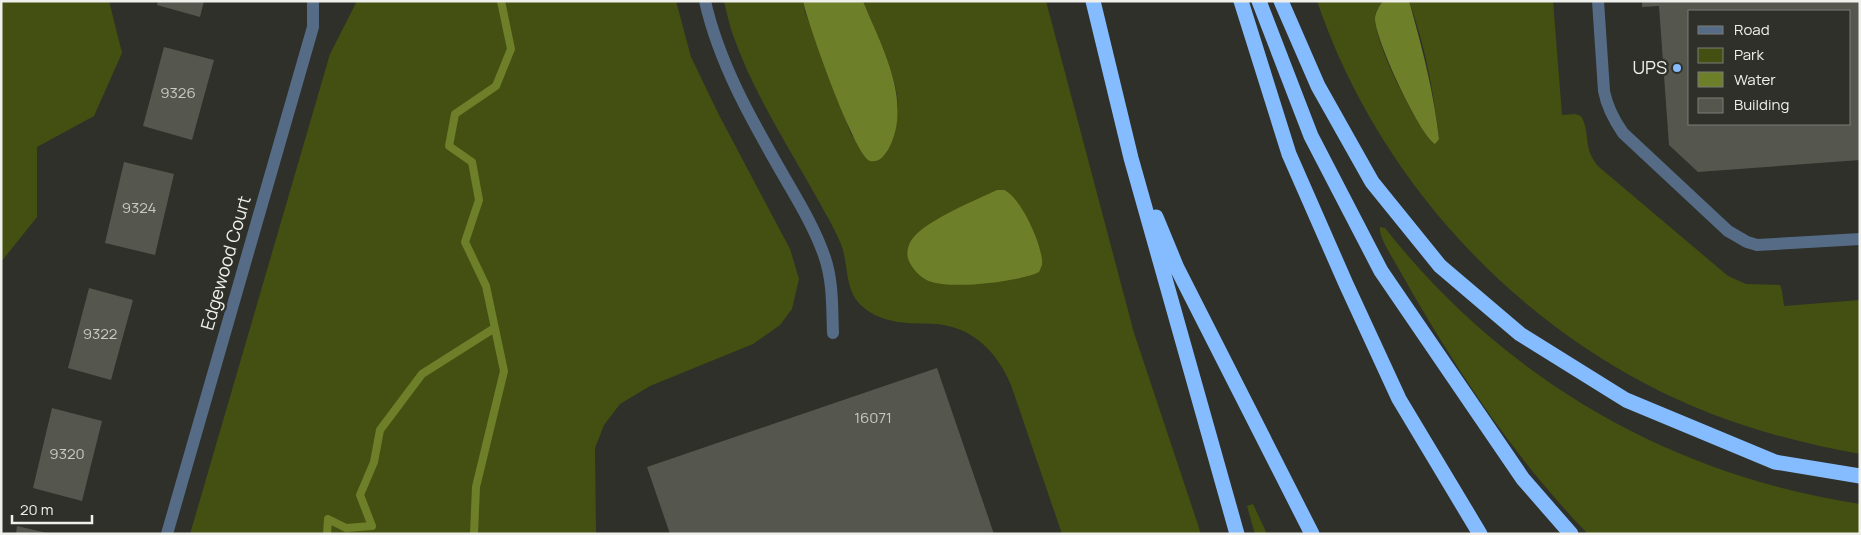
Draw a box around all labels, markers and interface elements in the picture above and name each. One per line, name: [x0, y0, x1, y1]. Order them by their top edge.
legend: [1688, 10, 1851, 125]
text: Road: [1734, 19, 1770, 40]
text: Park: [1734, 44, 1764, 65]
place label: UPS: [1632, 55, 1667, 79]
marker: UPS: [1671, 62, 1683, 74]
text: Water: [1734, 69, 1776, 90]
house number: 9326: [160, 82, 196, 103]
text: Building: [1734, 94, 1789, 115]
street label: Edgewood Court: [194, 193, 256, 333]
house number: 9324: [122, 197, 157, 218]
house number: 9322: [83, 323, 117, 344]
house number: 16071: [854, 407, 892, 428]
house number: 9320: [49, 443, 85, 464]
scale bar: [12, 492, 92, 524]
text: 20 m: [20, 499, 53, 520]

